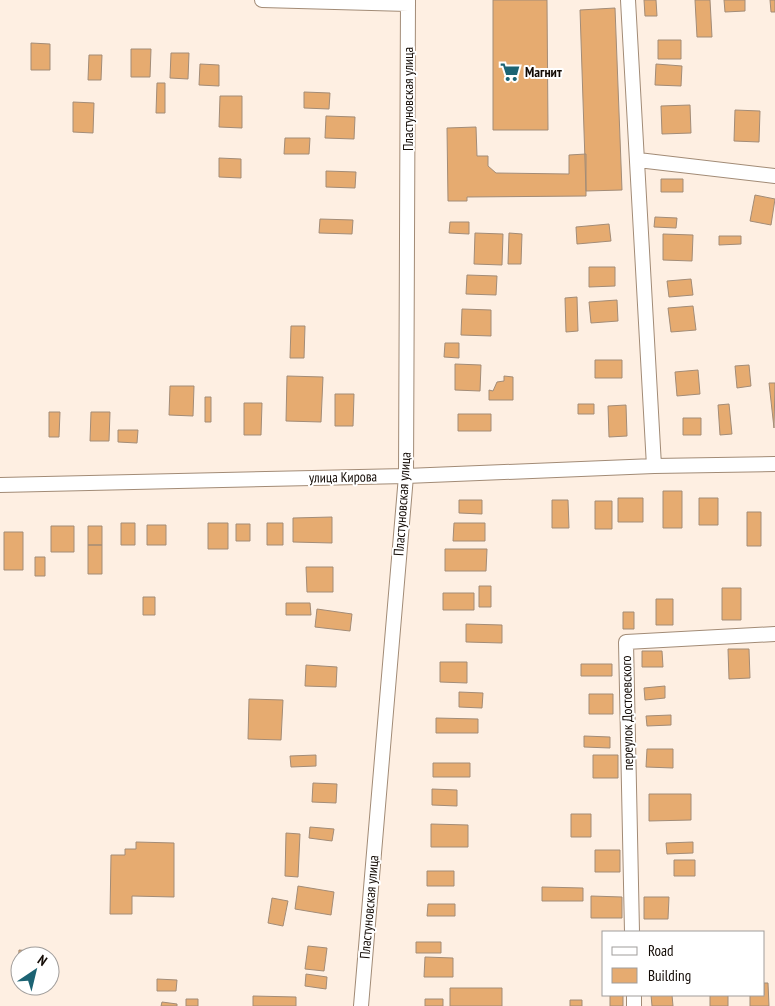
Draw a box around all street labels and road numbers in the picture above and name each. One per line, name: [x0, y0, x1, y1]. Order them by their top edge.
street label: Пластуновская улица: [399, 47, 417, 151]
street label: Пластуновская улица: [389, 451, 415, 557]
street label: улица Кирова: [309, 467, 377, 487]
street label: переулок Достоевского: [617, 655, 637, 771]
street label: Пластуновская улица: [355, 854, 383, 960]

